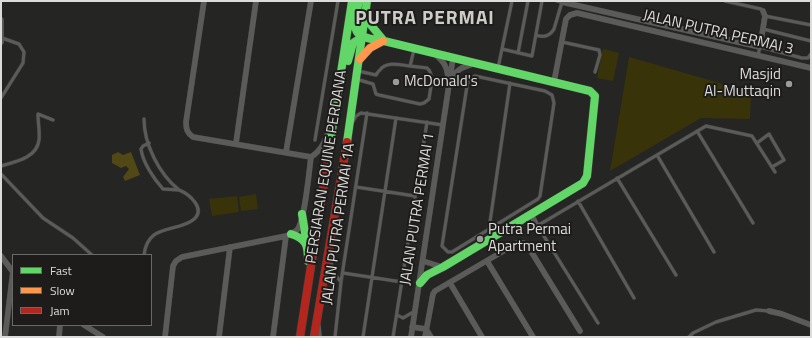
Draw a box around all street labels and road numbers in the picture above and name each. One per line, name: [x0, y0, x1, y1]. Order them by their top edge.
street label: JALAN PUTRA PERMAI 3: [641, 7, 795, 59]
street label: PERSIARAN EQUINE PERDANA: [303, 69, 351, 265]
street label: JALAN PUTRA PERMAI 1: [397, 132, 439, 286]
street label: JALAN PUTRA PERMAI 1A: [319, 142, 359, 306]

